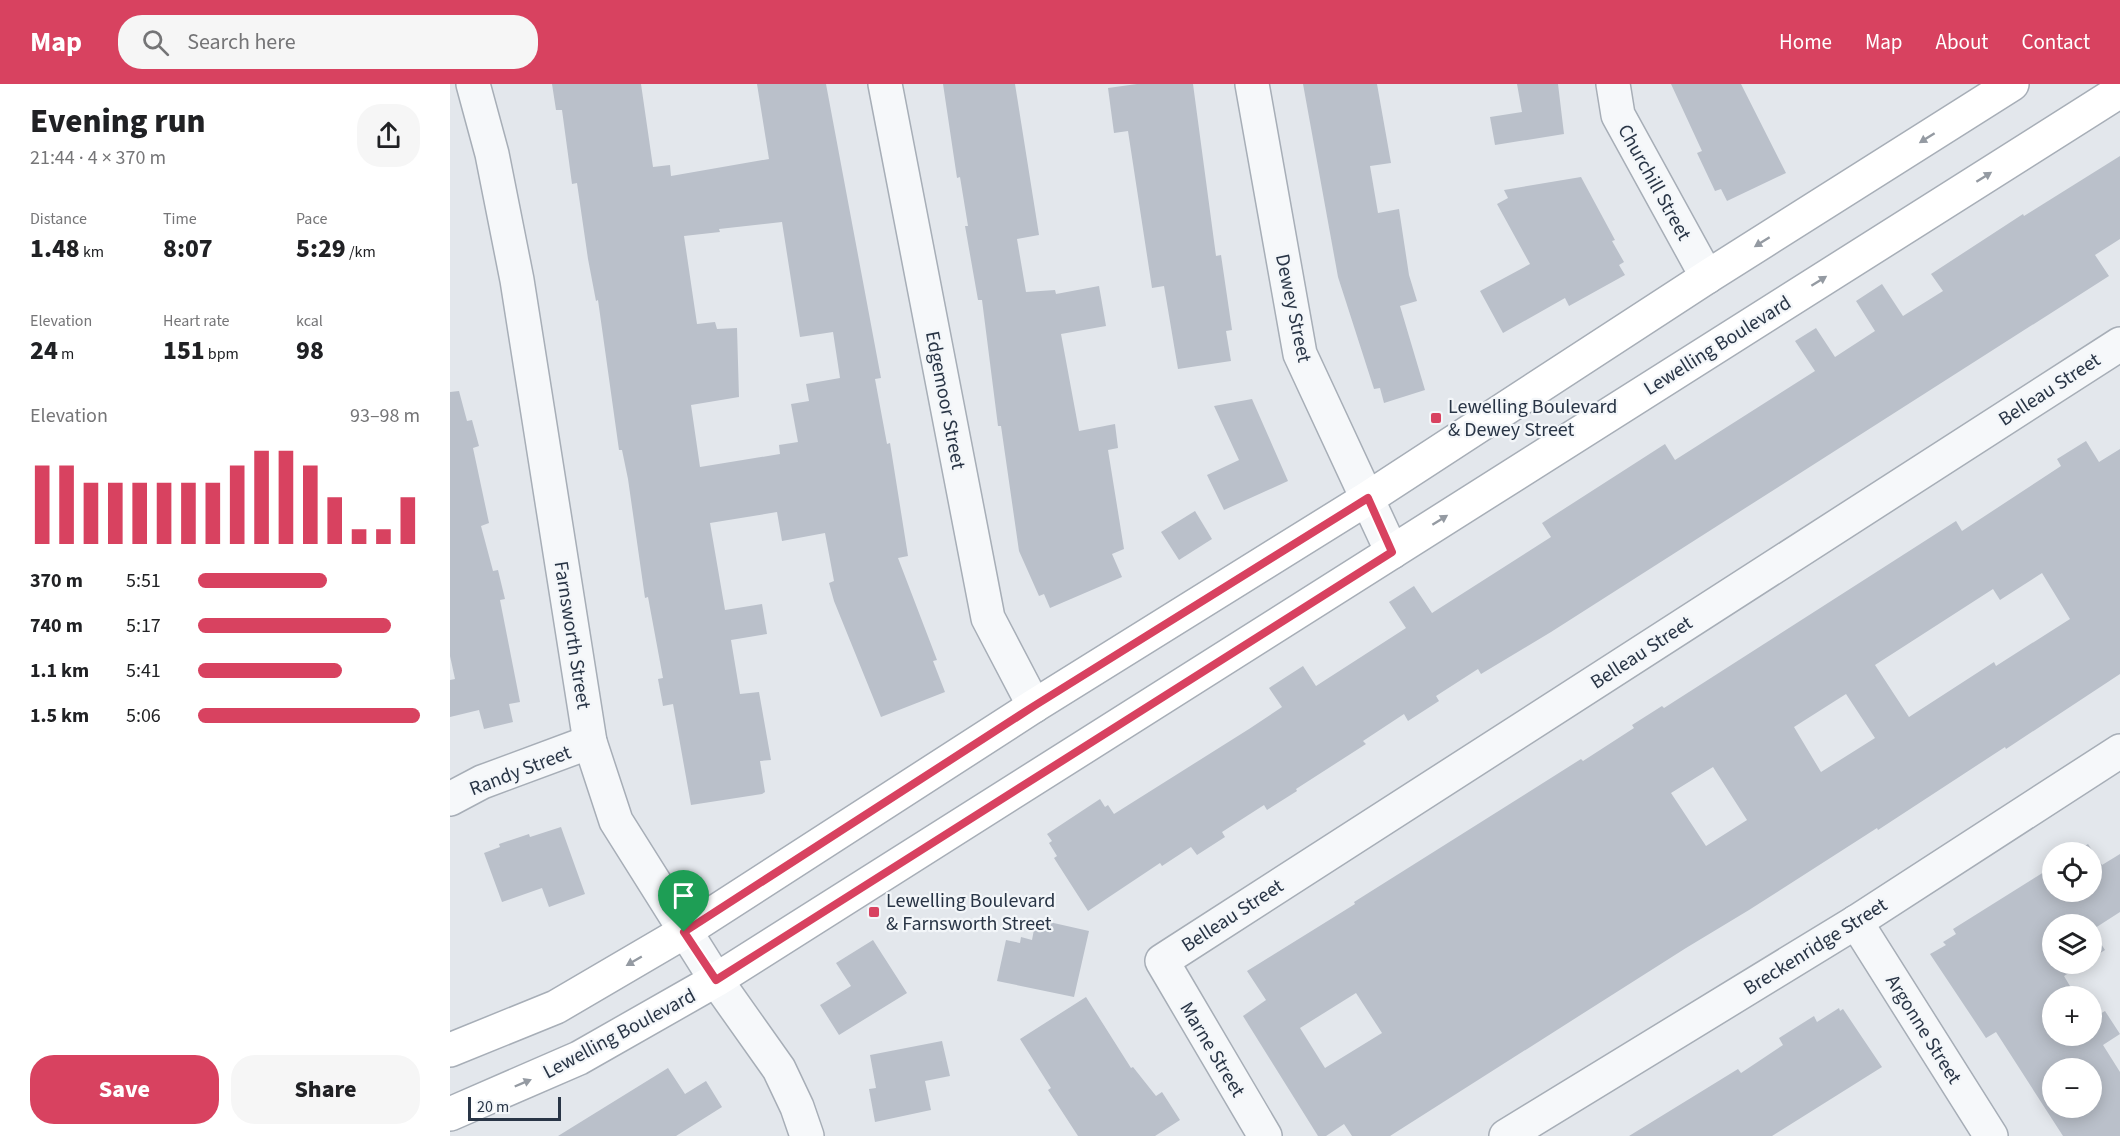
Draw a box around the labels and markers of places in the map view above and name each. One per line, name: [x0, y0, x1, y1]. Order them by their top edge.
place label: Lewelling Boulevard & Dewey Street: [1448, 393, 1617, 444]
marker: Lewelling Boulevard & Dewey Street: [1429, 411, 1443, 425]
pin: [658, 870, 709, 932]
place label: Lewelling Boulevard & Farnsworth Street: [886, 887, 1055, 938]
marker: Lewelling Boulevard & Farnsworth Street: [867, 905, 881, 919]

